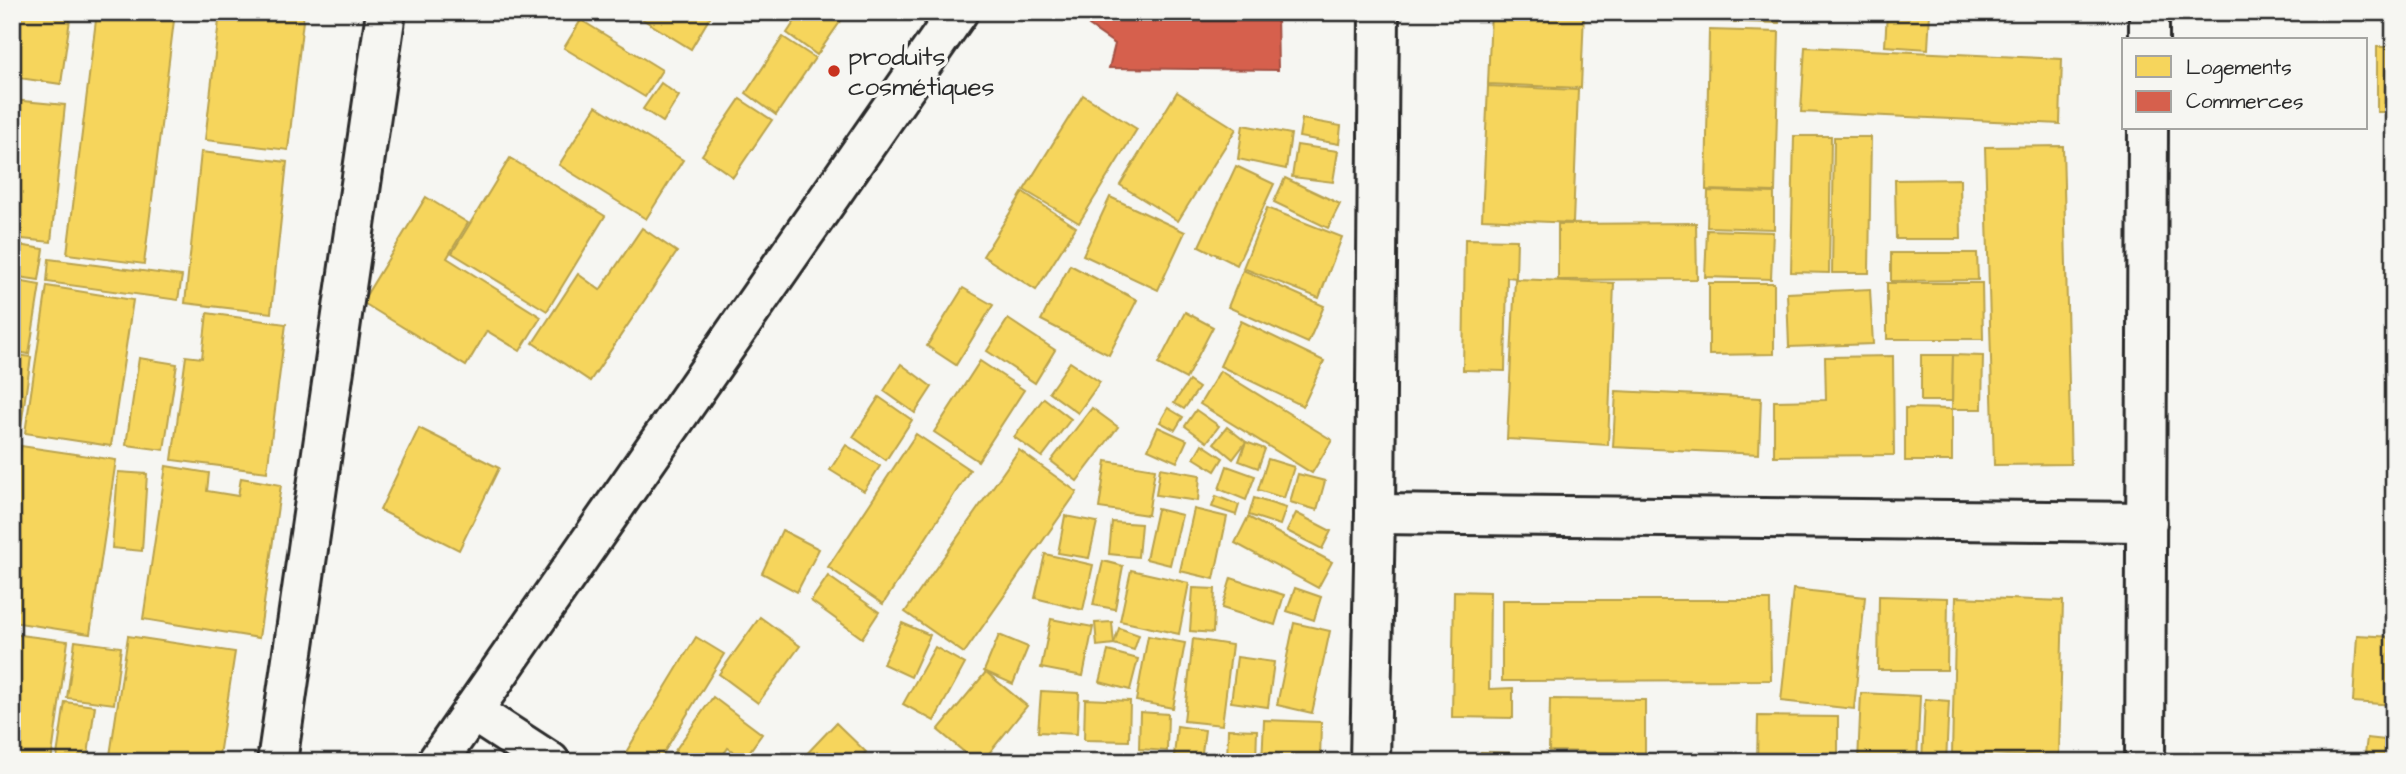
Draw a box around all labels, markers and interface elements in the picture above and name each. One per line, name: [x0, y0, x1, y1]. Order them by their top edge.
legend: [2122, 38, 2368, 130]
place label: produits cosmétiques: [848, 39, 995, 105]
text: Logements: [2186, 53, 2292, 84]
marker: produits cosmétiques: [826, 63, 842, 79]
text: Commerces: [2186, 87, 2304, 116]

